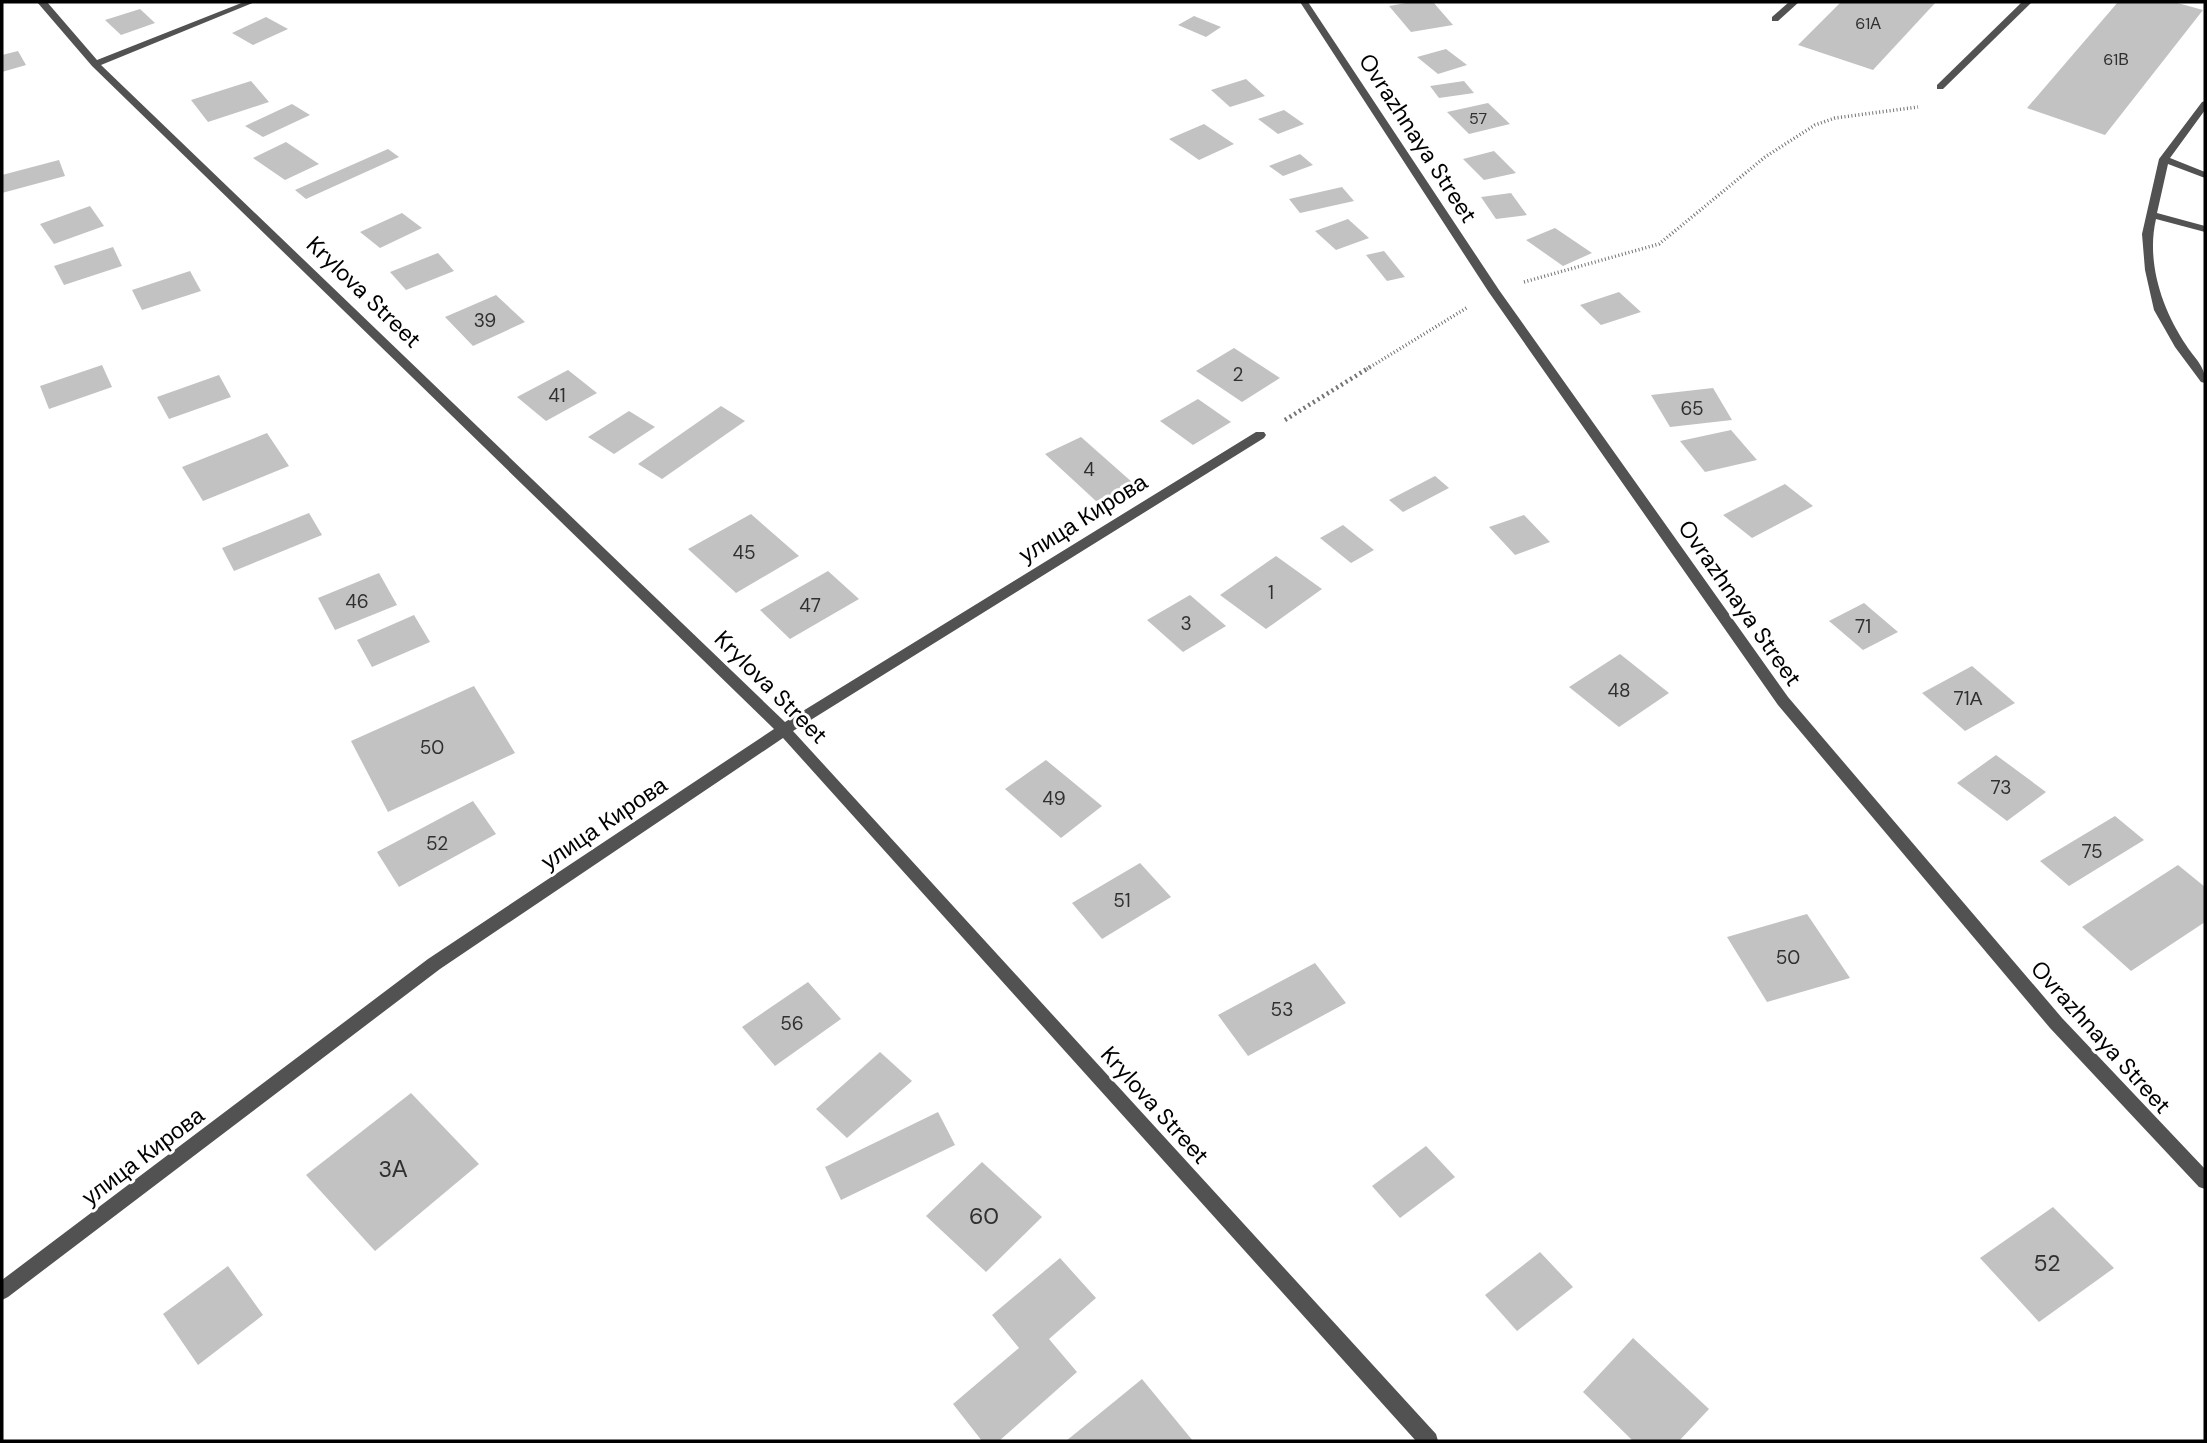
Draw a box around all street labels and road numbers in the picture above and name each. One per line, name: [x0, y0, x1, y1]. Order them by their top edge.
street label: Ovrazhnaya Street: [1352, 48, 1484, 228]
street label: Krylova Street: [300, 230, 428, 354]
street label: улица Кирова: [1013, 467, 1153, 569]
street label: Ovrazhnaya Street: [1672, 514, 1808, 692]
street label: Krylova Street: [708, 624, 834, 750]
street label: улица Кирова: [535, 770, 673, 876]
street label: Ovrazhnaya Street: [2024, 954, 2178, 1120]
street label: Krylova Street: [1094, 1040, 1216, 1170]
street label: улица Кирова: [76, 1100, 210, 1212]

